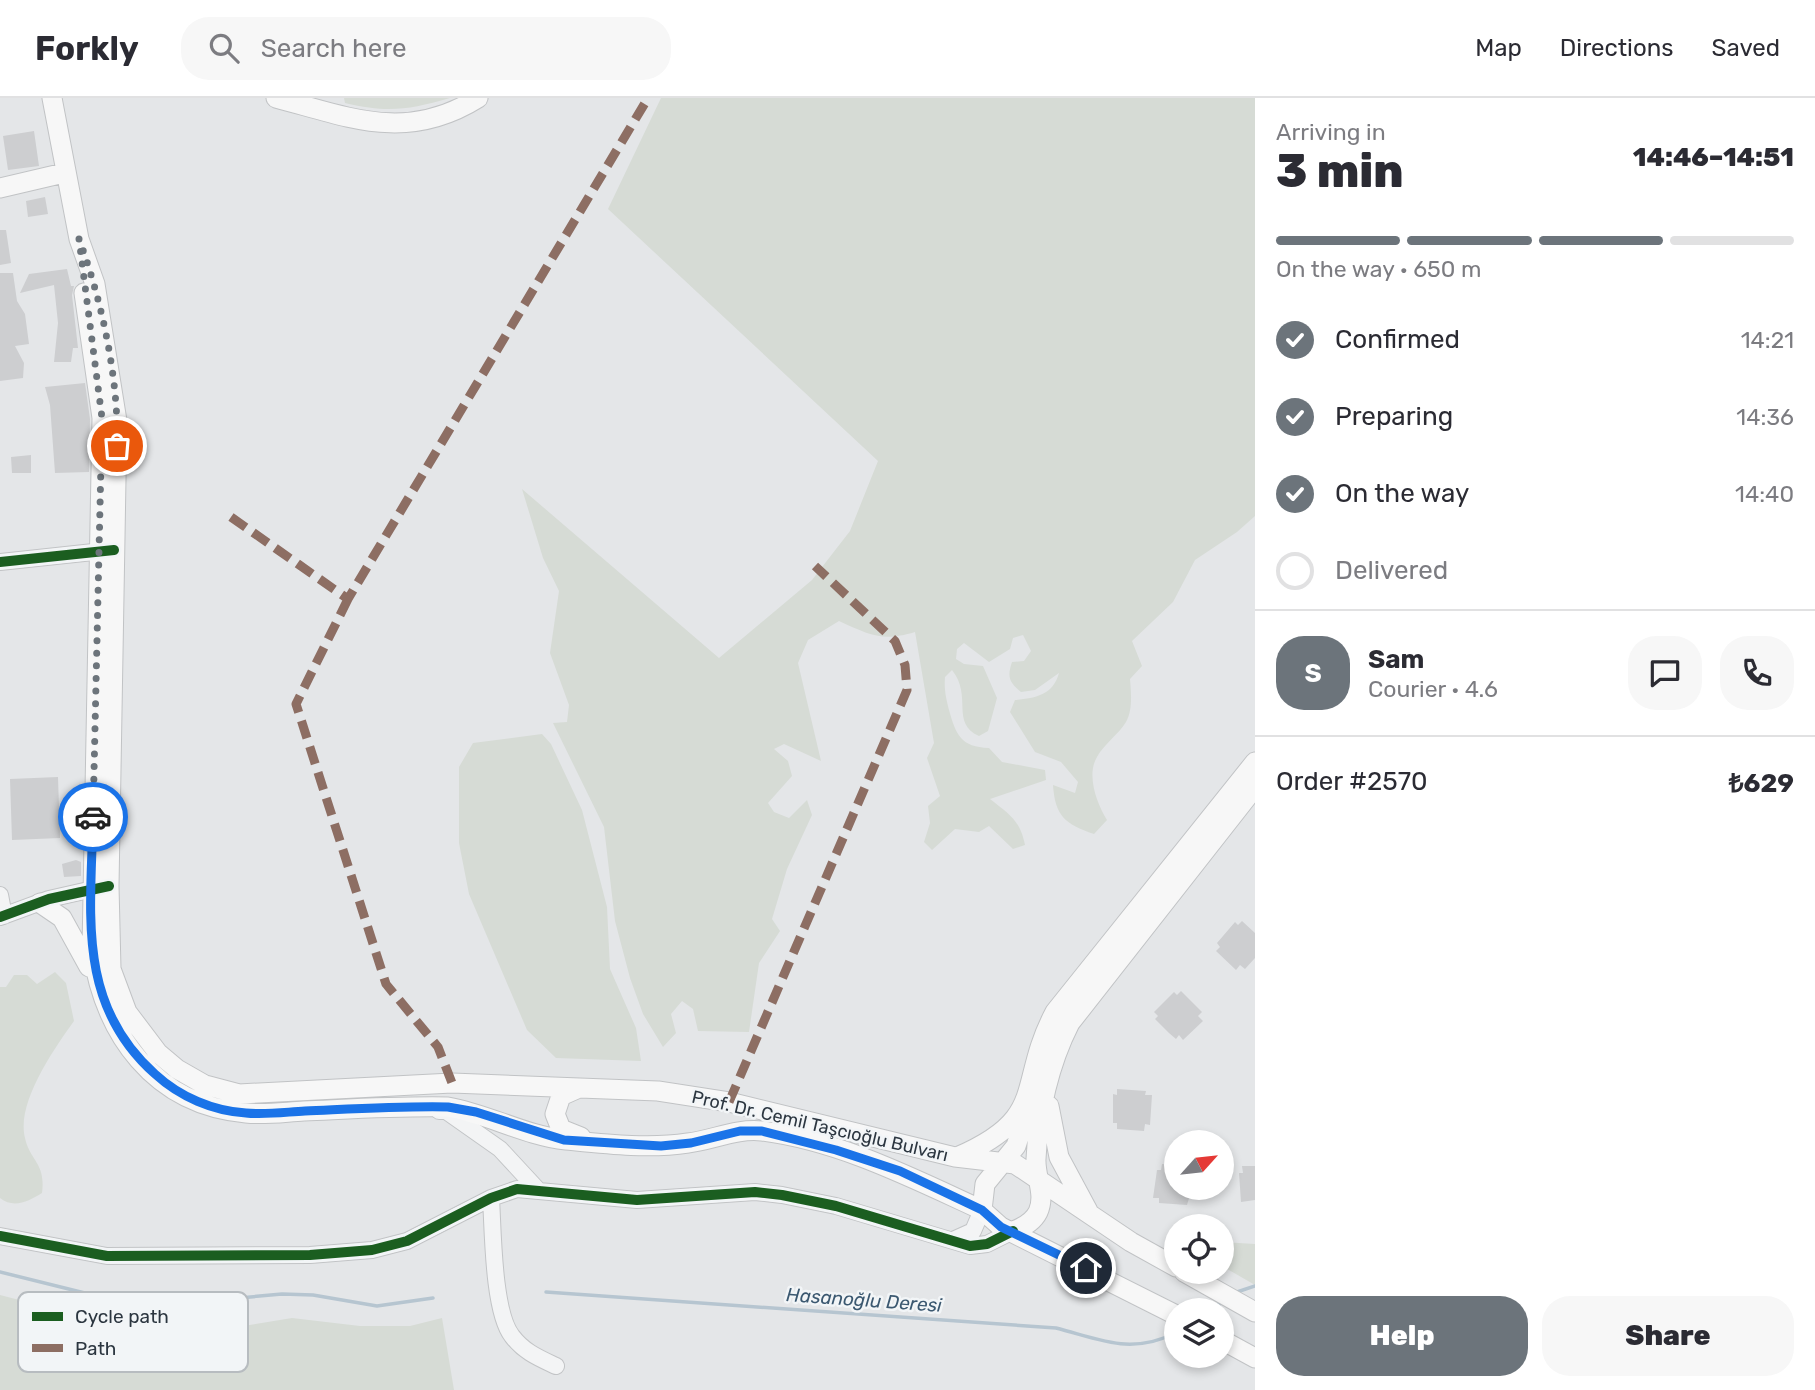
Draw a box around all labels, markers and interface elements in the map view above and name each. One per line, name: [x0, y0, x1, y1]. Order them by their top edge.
search box: [181, 17, 671, 80]
text: Forkly: [35, 29, 139, 68]
icon: search: [205, 29, 243, 67]
text: Search here: [261, 33, 407, 64]
text: Map: [1475, 34, 1522, 62]
text: Directions: [1560, 34, 1673, 62]
text: Saved: [1711, 34, 1780, 62]
text: Arriving in: [1276, 118, 1386, 146]
text: 14:46–14:51: [1633, 142, 1794, 173]
text: 3 min: [1276, 144, 1404, 199]
text: On the way · 650 m: [1276, 255, 1481, 283]
icon: check: [1276, 321, 1314, 359]
text: Confirmed: [1335, 324, 1460, 355]
text: 14:21: [1741, 326, 1794, 354]
icon: check: [1276, 398, 1314, 436]
text: Preparing: [1335, 401, 1453, 432]
text: 14:36: [1736, 403, 1794, 431]
pin: [87, 416, 147, 476]
icon: bag: [98, 427, 136, 465]
icon: check: [1276, 475, 1314, 513]
text: On the way: [1335, 478, 1469, 509]
text: 14:40: [1735, 480, 1794, 508]
text: Delivered: [1335, 555, 1448, 586]
button: chat: [1628, 636, 1702, 710]
button: phone: [1720, 636, 1794, 710]
text: Sam: [1368, 644, 1424, 675]
text: S: [1304, 658, 1322, 689]
text: Courier · 4.6: [1368, 675, 1498, 703]
text: Order #2570: [1276, 766, 1428, 797]
text: ₺629: [1729, 768, 1794, 799]
courier: [58, 782, 128, 852]
icon: car: [74, 798, 112, 836]
street label: Prof. Dr. Cemil Taşcıoğlu Bulvarı: [690, 1086, 950, 1166]
north arrow: [1164, 1130, 1234, 1200]
map controls: [1164, 1130, 1234, 1368]
button: locate: [1164, 1214, 1234, 1284]
pin: [1056, 1238, 1116, 1298]
icon: home: [1067, 1249, 1105, 1287]
water label: Hasanoğlu Deresi: [786, 1283, 943, 1317]
legend: [18, 1292, 248, 1372]
button: Help: [1276, 1296, 1528, 1376]
button: Share: [1542, 1296, 1794, 1376]
button: layers: [1164, 1298, 1234, 1368]
text: Cycle path: [75, 1305, 169, 1328]
text: Path: [75, 1337, 116, 1360]

